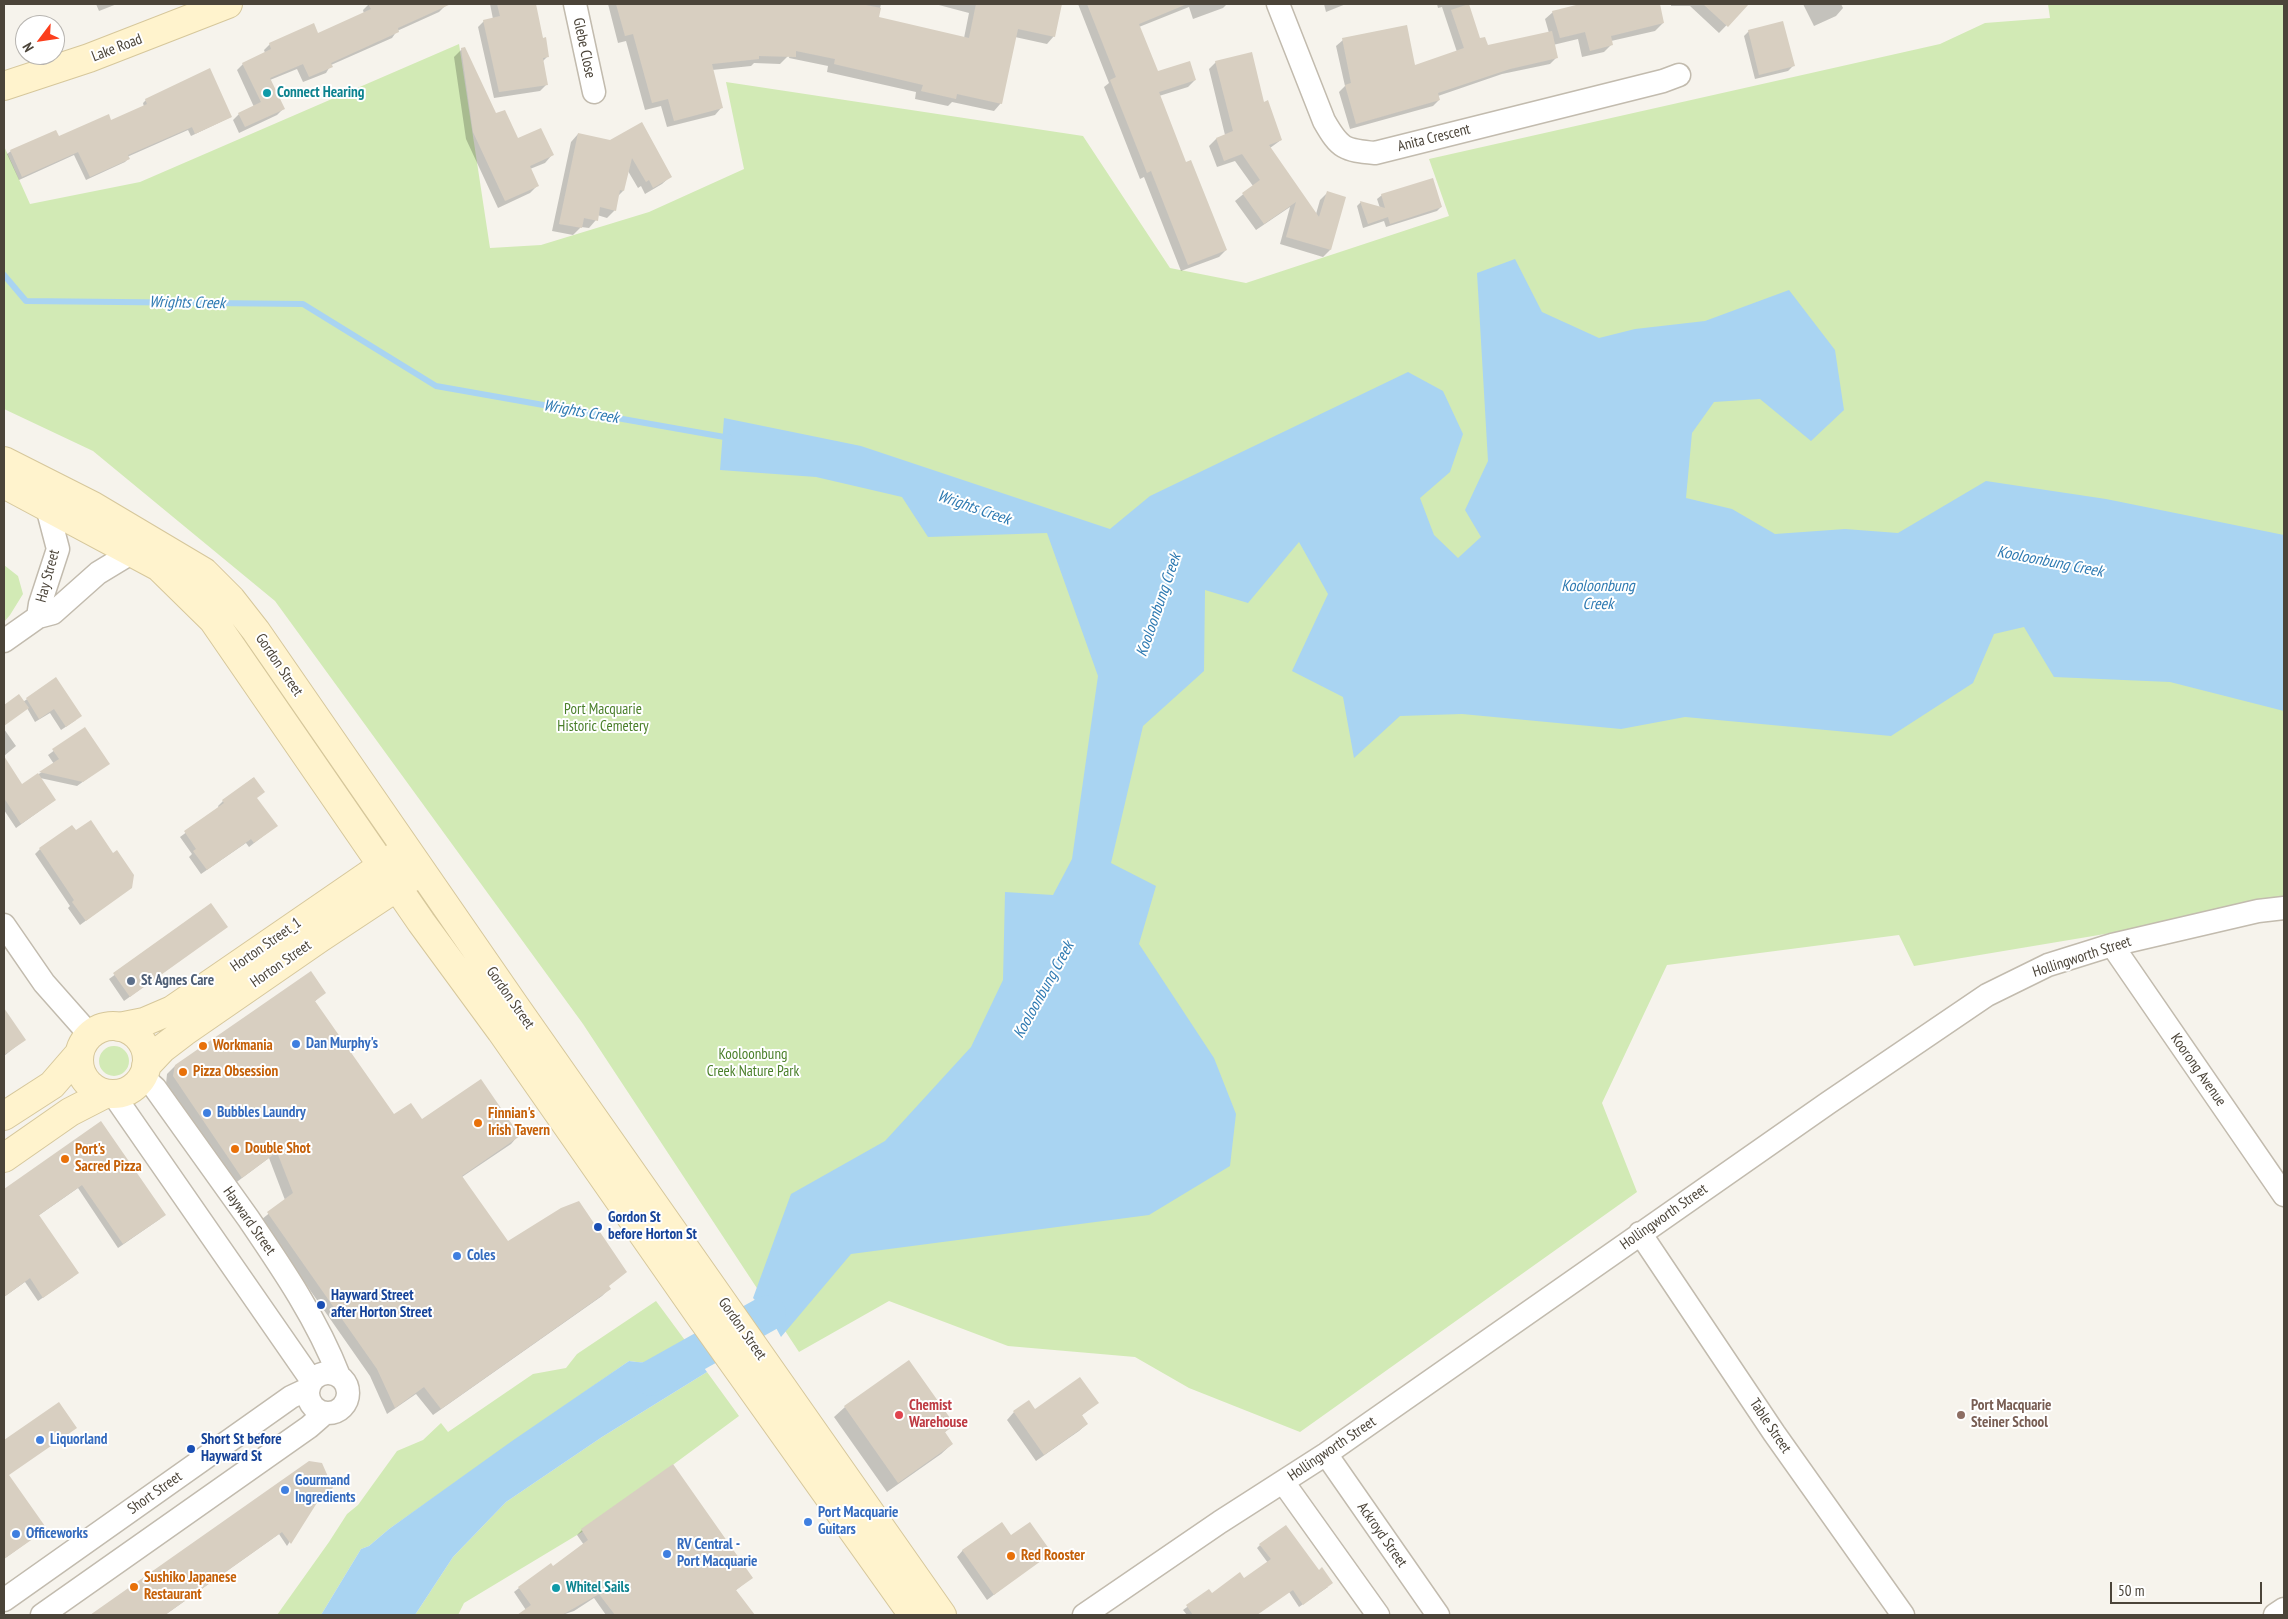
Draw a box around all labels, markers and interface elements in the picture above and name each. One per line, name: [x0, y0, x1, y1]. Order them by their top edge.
north arrow: [15, 15, 65, 65]
street label: Glebe Close: [569, 16, 599, 80]
street label: Lake Road: [89, 30, 145, 66]
text: N: [18, 39, 38, 55]
place label: Connect Hearing: [277, 84, 364, 102]
marker: Connect Hearing: [261, 87, 273, 99]
street label: Anita Crescent: [1396, 120, 1472, 156]
water label: Wrights Creek: [149, 293, 225, 313]
water label: Wrights Creek: [542, 396, 620, 428]
water label: Wrights Creek: [935, 487, 1013, 529]
water label: Kooloonbung Creek: [1995, 542, 2105, 582]
street label: Hay Street: [32, 548, 64, 604]
water label: Kooloonbung Creek: [1132, 551, 1186, 659]
water label: Kooloonbung Creek: [1561, 576, 1635, 614]
street label: Gordon Street: [251, 630, 307, 700]
park label: Port Macquarie Historic Cemetery: [557, 701, 649, 736]
street label: Horton Street_1: [227, 914, 305, 976]
street label: Hollingworth Street: [2031, 933, 2133, 981]
street label: Horton Street: [247, 936, 315, 992]
water label: Kooloonbung Creek: [1010, 938, 1078, 1042]
street label: Gordon Street: [482, 963, 538, 1033]
place label: St Agnes Care: [141, 972, 214, 990]
marker: St Agnes Care: [125, 975, 137, 987]
street label: Koorong Avenue: [2166, 1030, 2230, 1110]
place label: Dan Murphy's: [306, 1035, 378, 1053]
place label: Workmania: [213, 1037, 273, 1055]
marker: Dan Murphy's: [290, 1038, 302, 1050]
marker: Workmania: [197, 1040, 209, 1052]
park label: Kooloonbung Creek Nature Park: [707, 1046, 799, 1081]
place label: Pizza Obsession: [193, 1063, 278, 1081]
marker: Pizza Obsession: [177, 1066, 189, 1078]
place label: Bubbles Laundry: [217, 1104, 306, 1122]
place label: Finnian's Irish Tavern: [488, 1105, 550, 1140]
marker: Bubbles Laundry: [201, 1107, 213, 1119]
marker: Finnian's Irish Tavern: [472, 1117, 484, 1129]
place label: Double Shot: [245, 1140, 311, 1158]
place label: Port's Sacred Pizza: [75, 1141, 142, 1176]
marker: Double Shot: [229, 1143, 241, 1155]
marker: Port's Sacred Pizza: [59, 1153, 71, 1165]
street label: Hollingworth Street: [1617, 1180, 1711, 1254]
street label: Hayward Street: [219, 1183, 279, 1259]
place label: Gordon St before Horton St: [608, 1209, 697, 1244]
marker: Gordon St before Horton St: [592, 1221, 604, 1233]
place label: Coles: [467, 1247, 495, 1265]
marker: Coles: [451, 1250, 463, 1262]
place label: Hayward Street after Horton Street: [331, 1287, 432, 1322]
street label: Gordon Street: [714, 1294, 770, 1364]
marker: Hayward Street after Horton Street: [315, 1299, 327, 1311]
street label: Table Street: [1745, 1395, 1795, 1457]
place label: Chemist Warehouse: [909, 1397, 968, 1432]
place label: Port Macquarie Steiner School: [1971, 1397, 2052, 1432]
marker: Chemist Warehouse: [893, 1409, 905, 1421]
marker: Port Macquarie Steiner School: [1955, 1409, 1967, 1421]
street label: Hollingworth Street: [1284, 1413, 1380, 1485]
place label: Liquorland: [50, 1431, 107, 1449]
place label: Short St before Hayward St: [201, 1431, 282, 1466]
marker: Liquorland: [34, 1434, 46, 1446]
marker: Short St before Hayward St: [185, 1443, 197, 1455]
street label: Short Street: [124, 1468, 186, 1518]
place label: Gourmand Ingredients: [295, 1472, 356, 1507]
marker: Gourmand Ingredients: [279, 1484, 291, 1496]
street label: Ackroyd Street: [1353, 1499, 1411, 1571]
place label: Port Macquarie Guitars: [818, 1504, 899, 1539]
marker: Port Macquarie Guitars: [802, 1516, 814, 1528]
place label: Officeworks: [26, 1525, 88, 1543]
marker: Officeworks: [10, 1528, 22, 1540]
place label: RV Central - Port Macquarie: [677, 1536, 758, 1571]
place label: Red Rooster: [1021, 1547, 1085, 1565]
marker: RV Central - Port Macquarie: [661, 1548, 673, 1560]
marker: Red Rooster: [1005, 1550, 1017, 1562]
place label: Sushiko Japanese Restaurant: [144, 1569, 237, 1604]
scale bar: [2113, 1572, 2266, 1604]
place label: Whitel Sails: [566, 1579, 629, 1597]
marker: Sushiko Japanese Restaurant: [128, 1581, 140, 1593]
text: 50 m: [2118, 1581, 2144, 1600]
marker: Whitel Sails: [550, 1582, 562, 1594]

